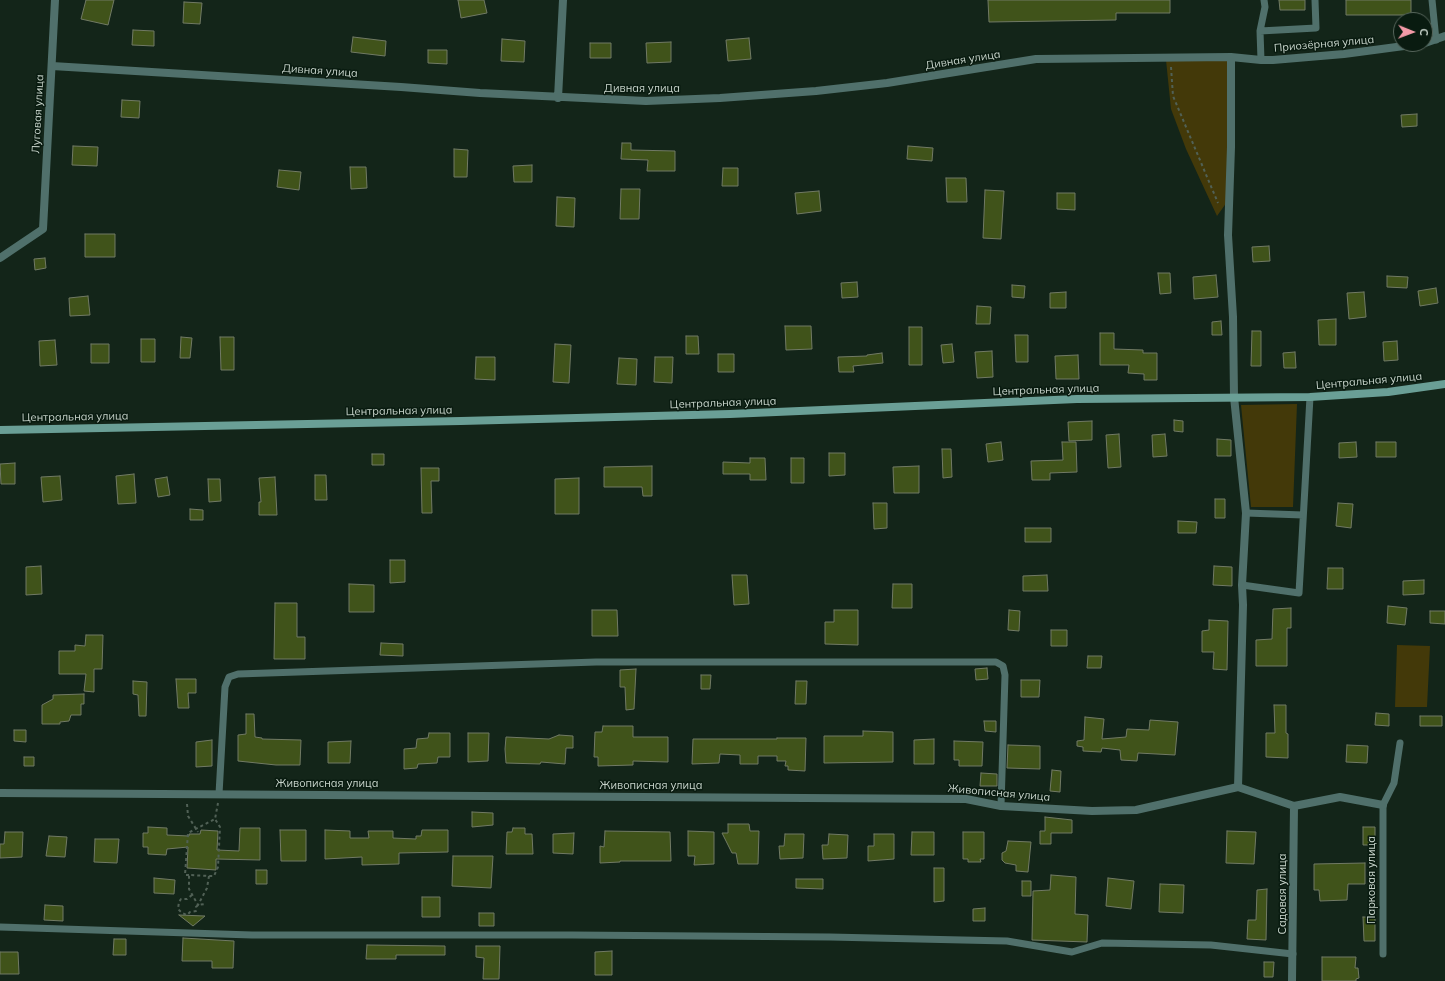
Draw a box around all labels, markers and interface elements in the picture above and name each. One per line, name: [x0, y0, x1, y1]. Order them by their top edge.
north arrow: [1393, 12, 1433, 52]
text: С: [1417, 28, 1431, 36]
street label: Приозёрная улица: [1273, 33, 1375, 55]
street label: Дивная улица: [925, 48, 1001, 72]
street label: Дивная улица: [282, 62, 358, 80]
street label: Луговая улица: [29, 74, 47, 154]
street label: Дивная улица: [604, 82, 680, 96]
street label: Центральная улица: [1315, 370, 1423, 392]
street label: Центральная улица: [992, 382, 1100, 398]
street label: Центральная улица: [669, 395, 777, 411]
street label: Центральная улица: [346, 403, 452, 419]
street label: Центральная улица: [22, 409, 128, 425]
street label: Живописная улица: [276, 777, 378, 791]
street label: Живописная улица: [600, 779, 702, 793]
street label: Живописная улица: [947, 782, 1051, 804]
street label: Парковая улица: [1365, 836, 1379, 924]
street label: Садовая улица: [1276, 853, 1290, 935]

